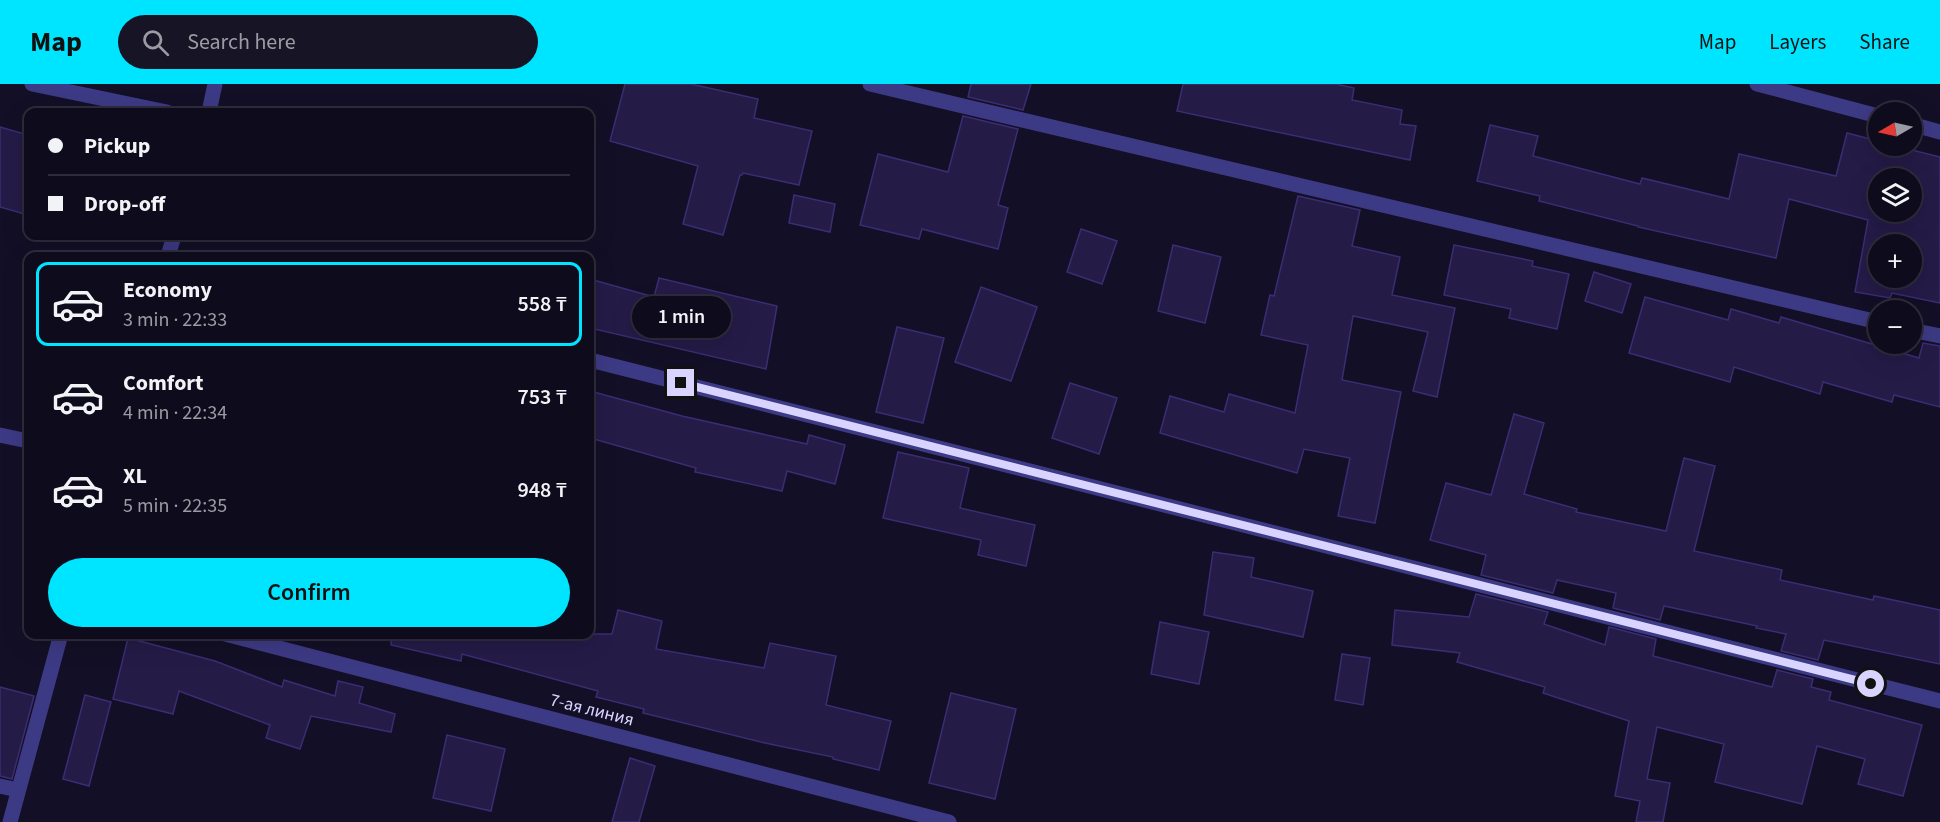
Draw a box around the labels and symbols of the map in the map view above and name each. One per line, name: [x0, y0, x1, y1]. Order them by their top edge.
north arrow: [1868, 102, 1922, 156]
callout: 1 min: [632, 296, 730, 338]
route end: [667, 369, 694, 396]
route start: [1857, 670, 1884, 697]
street label: 7-ая линия: [547, 687, 637, 733]

